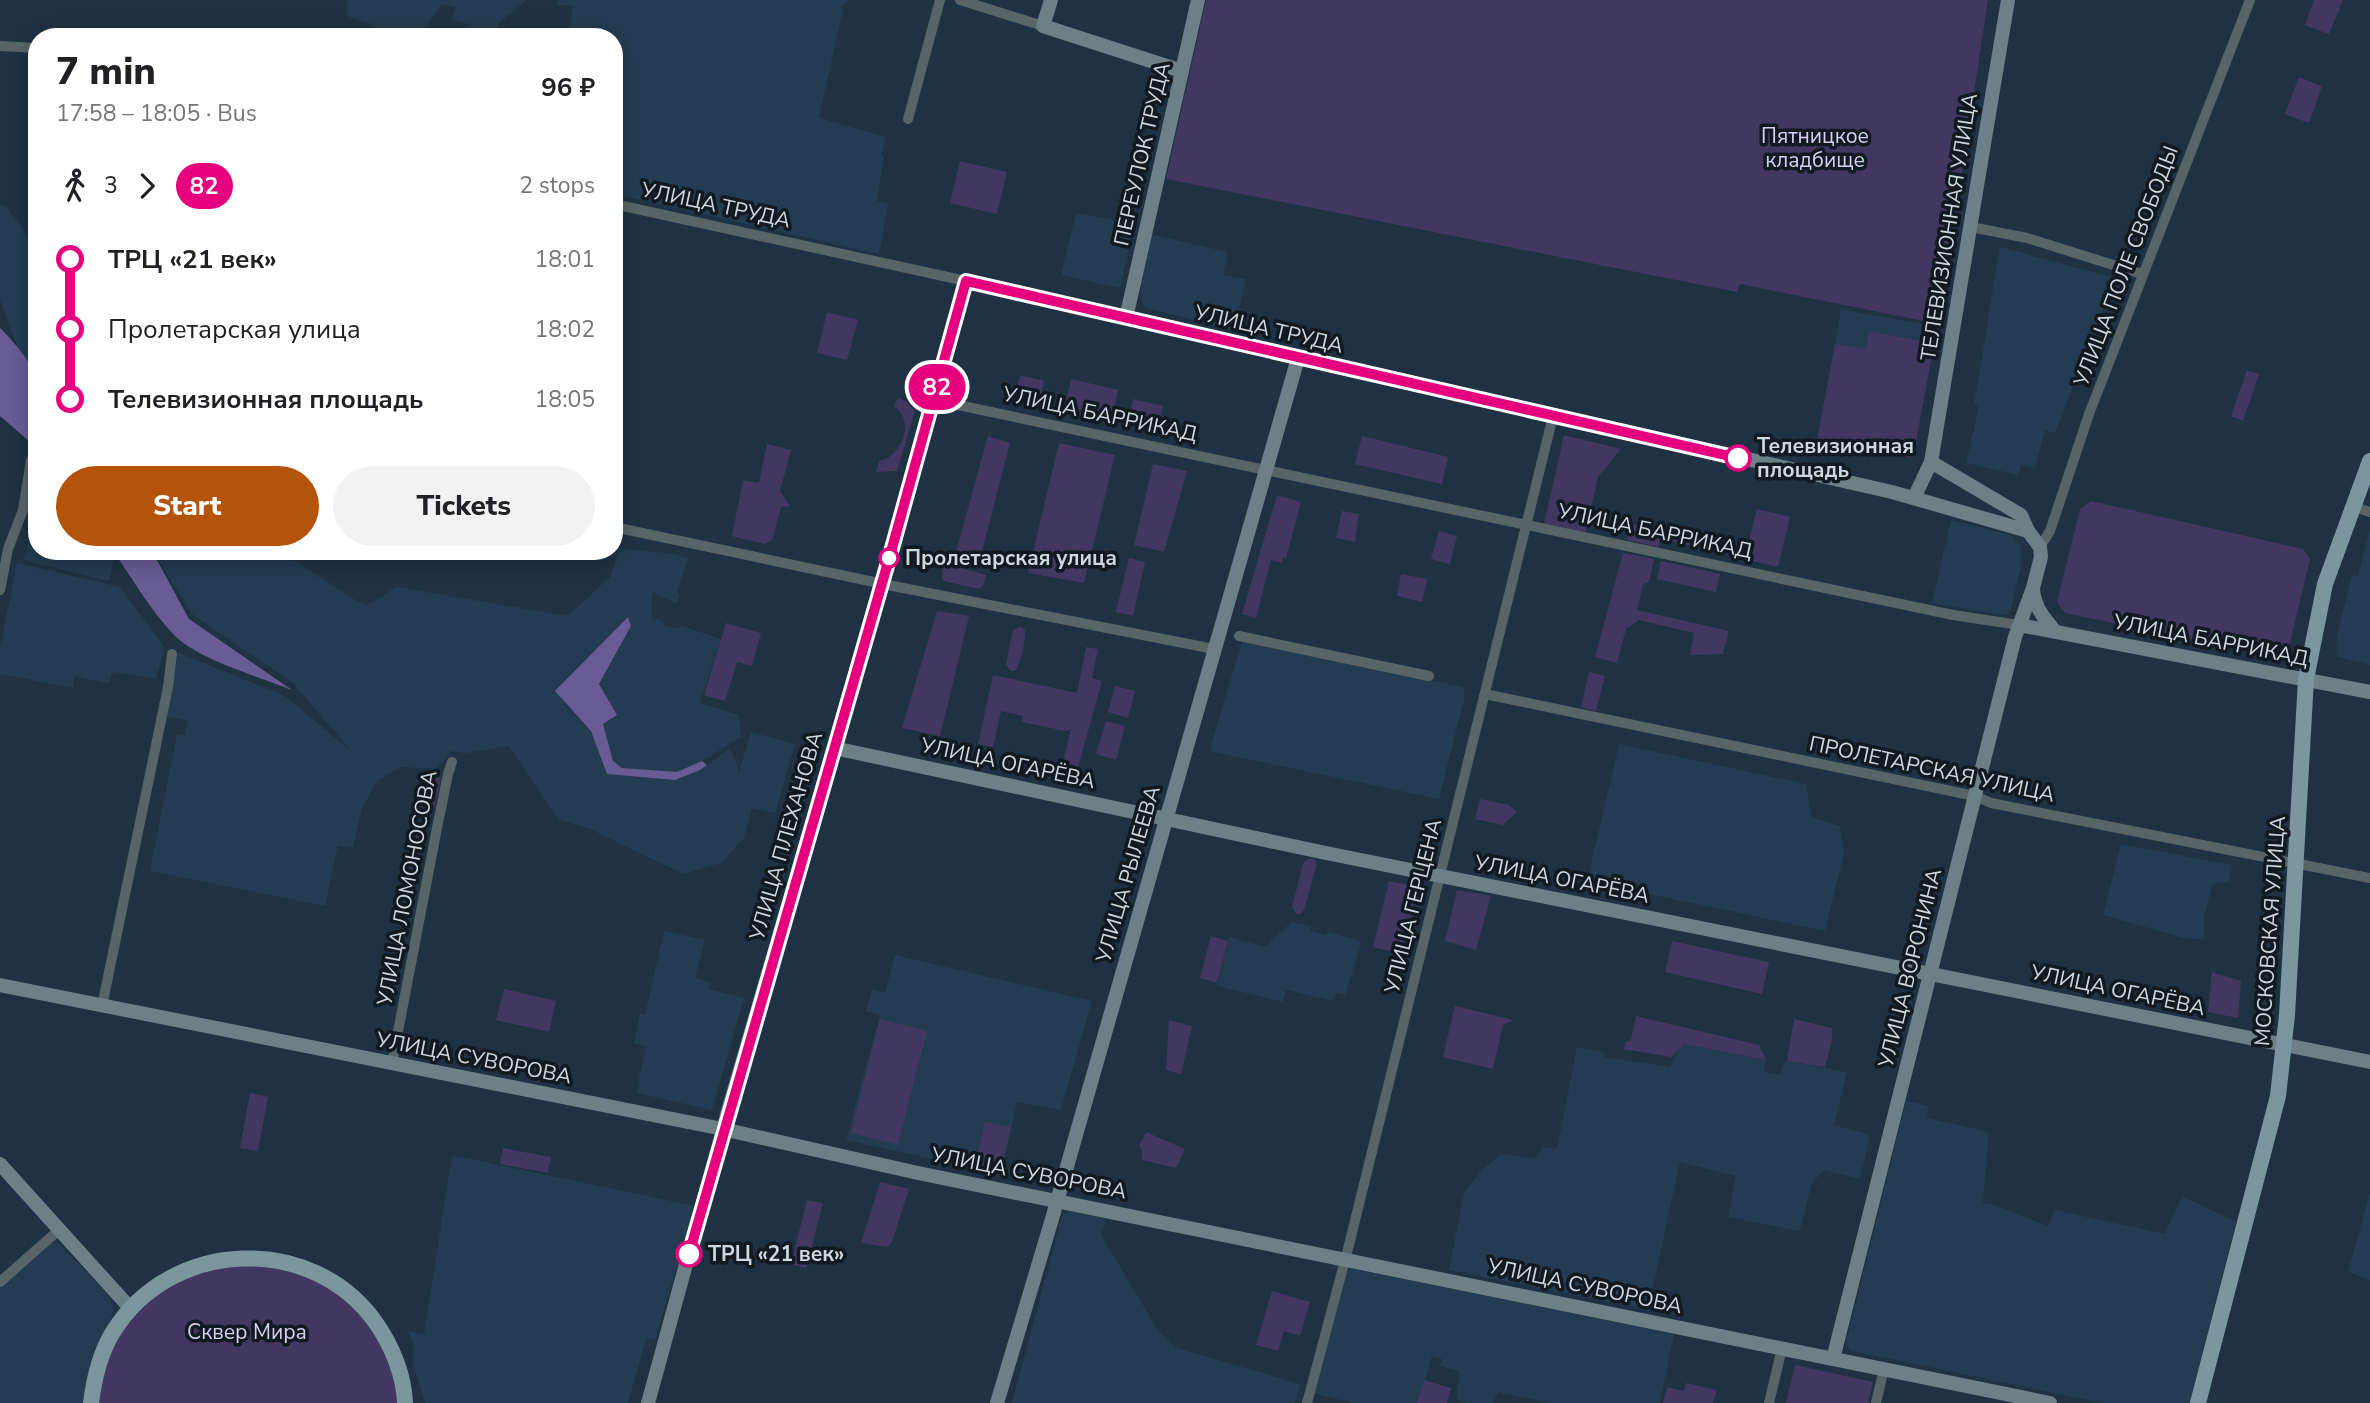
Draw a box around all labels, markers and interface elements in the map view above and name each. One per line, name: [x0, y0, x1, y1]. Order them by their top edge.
text: 7 min: [56, 46, 156, 97]
street label: ПЕРЕУЛОК ТРУДА: [1107, 59, 1177, 249]
text: 96 ₽: [541, 70, 595, 105]
street label: ТЕЛЕВИЗИОННАЯ УЛИЦА: [1914, 91, 1984, 363]
text: 17:58 – 18:05 · Bus: [56, 98, 257, 129]
park label: Пятницкое кладбище: [1761, 122, 1869, 174]
street label: УЛИЦА ПОЛЕ СВОБОДЫ: [2067, 142, 2185, 391]
icon: walk: [56, 167, 94, 205]
icon: forward: [128, 167, 166, 205]
text: 3: [104, 170, 118, 201]
text: 82: [190, 170, 219, 202]
text: 2 stops: [519, 170, 595, 201]
street label: УЛИЦА ТРУДА: [638, 175, 793, 234]
text: ТРЦ «21 век»: [108, 242, 277, 277]
text: 18:01: [535, 244, 595, 275]
street label: УЛИЦА ТРУДА: [1191, 298, 1346, 360]
text: Пролетарская улица: [108, 312, 361, 347]
text: 18:02: [535, 314, 595, 345]
line badge: 82: [906, 364, 968, 410]
text: 82: [923, 371, 951, 403]
street label: УЛИЦА БАРРИКАД: [999, 380, 1200, 448]
text: Телевизионная площадь: [108, 382, 423, 417]
text: 18:05: [535, 384, 595, 415]
place label: Телевизионная площадь: [1757, 432, 1914, 484]
marker: Телевизионная площадь: [1725, 445, 1751, 471]
button: Start: [56, 466, 319, 546]
button: Tickets: [333, 466, 595, 546]
street label: УЛИЦА БАРРИКАД: [1554, 497, 1755, 565]
place label: Пролетарская улица: [905, 544, 1117, 572]
marker: Пролетарская улица: [879, 548, 899, 568]
street label: УЛИЦА БАРРИКАД: [2110, 607, 2311, 673]
street label: УЛИЦА ПЛЕХАНОВА: [743, 729, 829, 944]
street label: ПРОЛЕТАРСКАЯ УЛИЦА: [1807, 729, 2057, 809]
street label: УЛИЦА ОГАРЁВА: [917, 731, 1098, 795]
street label: УЛИЦА ЛОМОНОСОВА: [370, 768, 444, 1009]
street label: УЛИЦА РЫЛЕЕВА: [1089, 782, 1167, 967]
street label: МОСКОВСКАЯ УЛИЦА: [2248, 815, 2292, 1047]
street label: УЛИЦА ГЕРЦЕНА: [1378, 816, 1448, 997]
street label: УЛИЦА ОГАРЁВА: [1471, 848, 1652, 910]
street label: УЛИЦА ВОРОНИНА: [1871, 866, 1948, 1071]
street label: УЛИЦА ОГАРЁВА: [2027, 958, 2208, 1022]
street label: УЛИЦА СУВОРОВА: [373, 1025, 574, 1091]
street label: УЛИЦА СУВОРОВА: [928, 1140, 1129, 1206]
place label: ТРЦ «21 век»: [708, 1240, 844, 1268]
marker: ТРЦ «21 век»: [676, 1241, 702, 1267]
street label: УЛИЦА СУВОРОВА: [1484, 1251, 1685, 1320]
park label: Сквер Мира: [187, 1318, 307, 1346]

